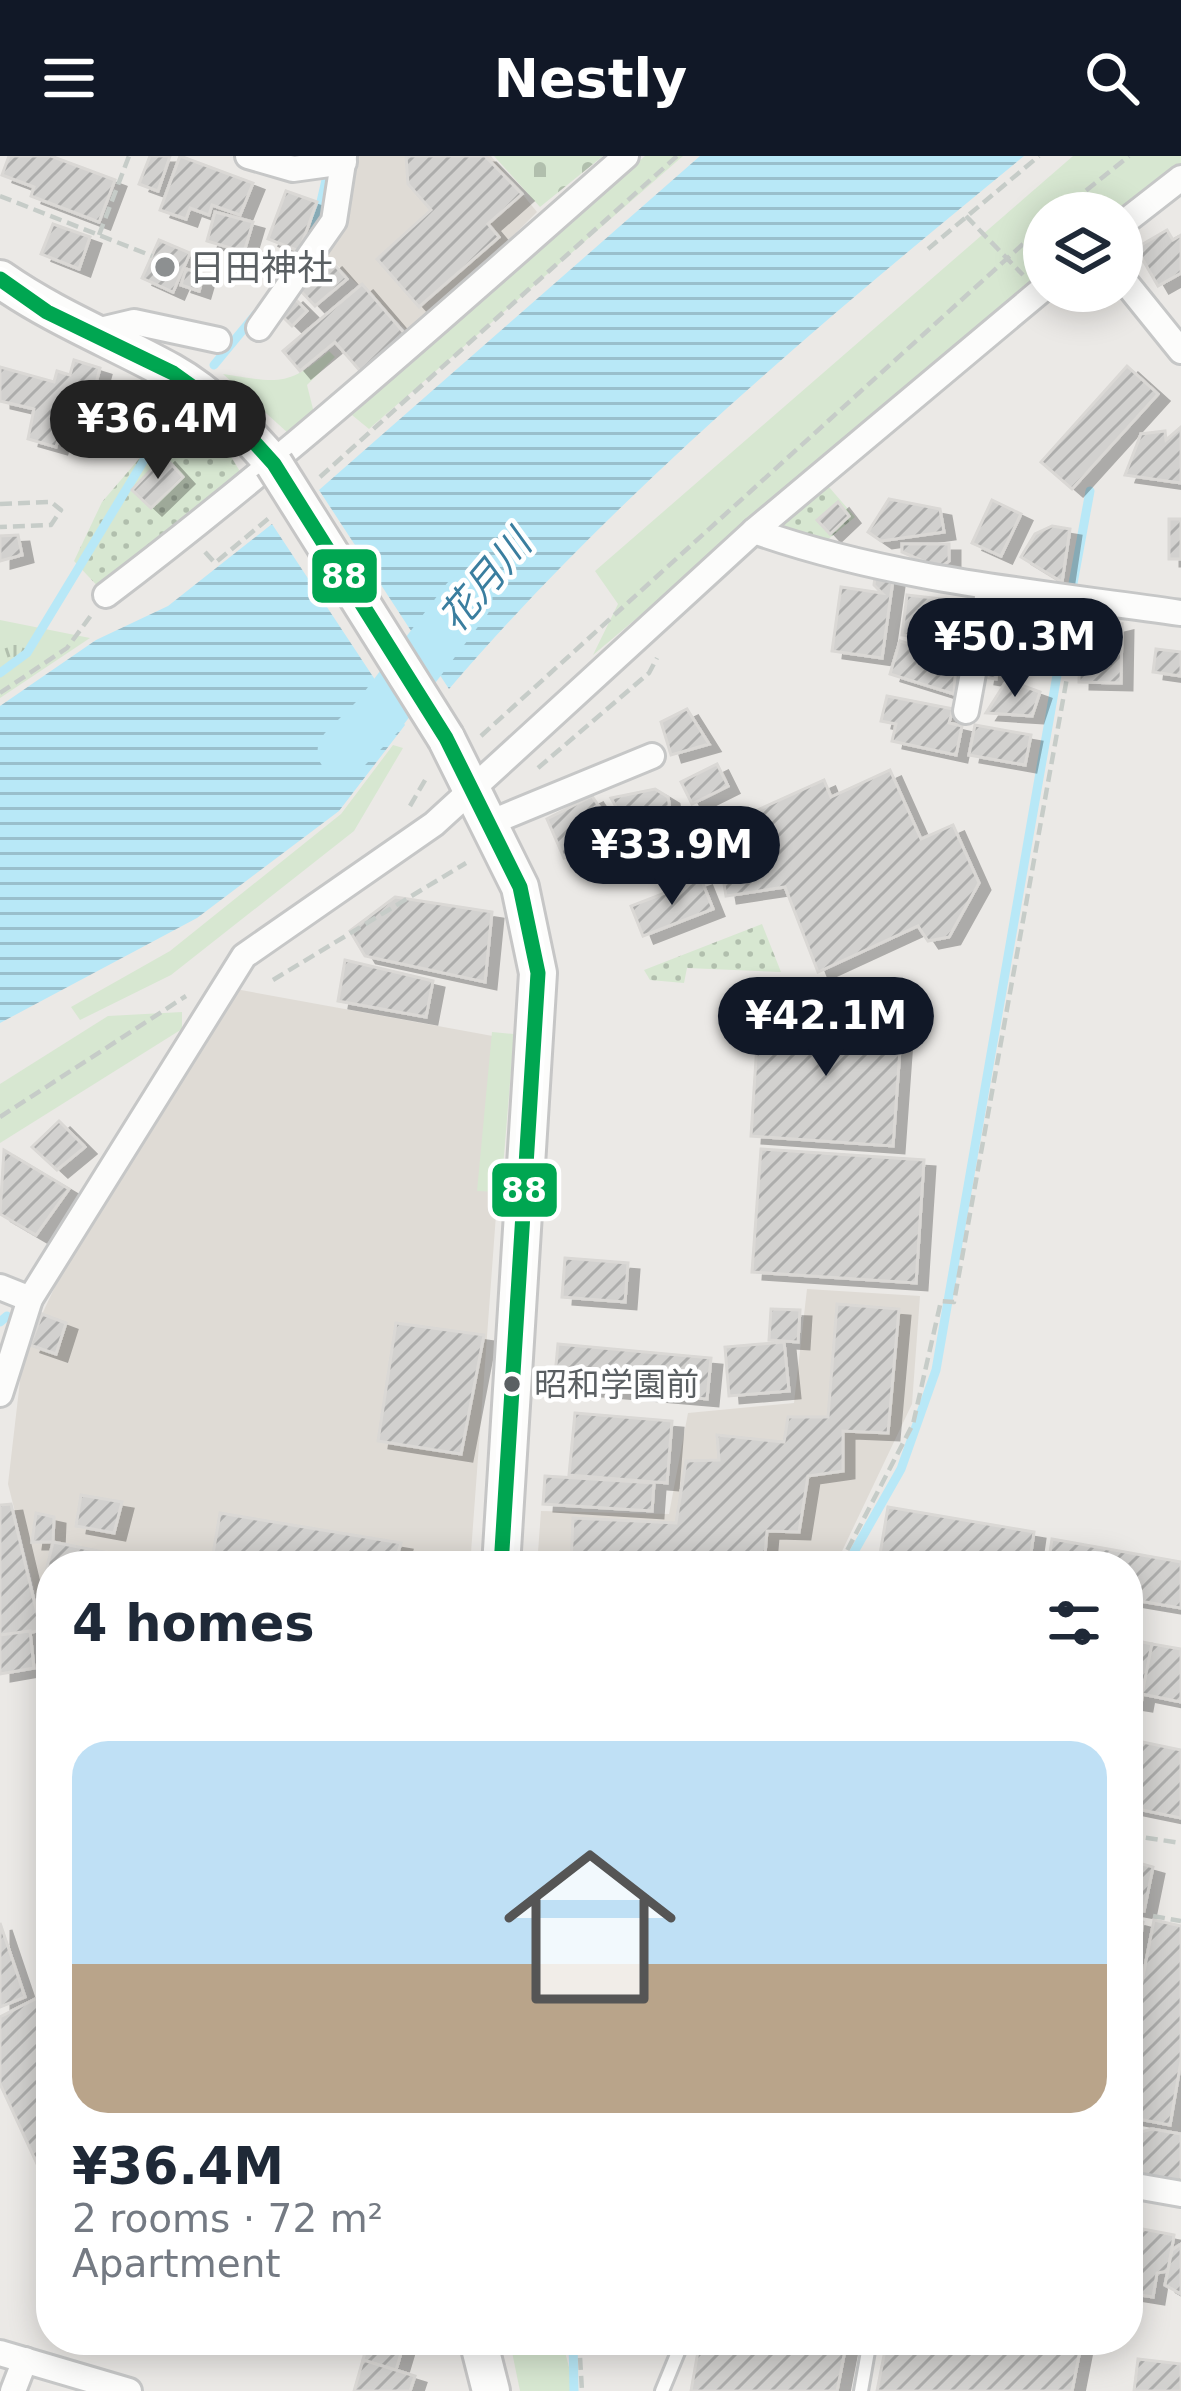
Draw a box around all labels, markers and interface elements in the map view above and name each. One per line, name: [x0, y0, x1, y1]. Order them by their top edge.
icon: menu: [36, 45, 102, 111]
icon: search: [1079, 45, 1145, 111]
text: Nestly: [494, 47, 687, 110]
map controls: [1023, 192, 1143, 312]
button: layers: [1023, 192, 1143, 312]
place label: 日田神社: [189, 247, 333, 288]
marker: 日田神社: [152, 254, 178, 280]
pin: ¥36.4M: [60, 380, 256, 482]
text: ¥36.4M: [77, 396, 239, 441]
water label: 花月川: [430, 519, 542, 640]
line badge: 88: [310, 547, 379, 605]
text: 88: [321, 557, 367, 596]
pin: ¥50.3M: [917, 598, 1113, 700]
text: ¥50.3M: [934, 614, 1096, 659]
pin: ¥33.9M: [574, 806, 770, 908]
text: ¥33.9M: [591, 822, 753, 867]
pin: ¥42.1M: [728, 977, 924, 1079]
text: ¥42.1M: [745, 993, 907, 1038]
line badge: 88: [490, 1161, 559, 1219]
text: 88: [501, 1171, 547, 1210]
place label: 昭和学園前: [534, 1365, 699, 1404]
marker: 昭和学園前: [501, 1373, 523, 1395]
icon: filters: [1041, 1590, 1107, 1656]
text: 4 homes: [72, 1594, 315, 1653]
icon: home: [482, 1819, 698, 2035]
text: ¥36.4M: [72, 2137, 284, 2196]
text: 2 rooms · 72 m²: [72, 2196, 383, 2241]
text: Apartment: [72, 2241, 281, 2286]

